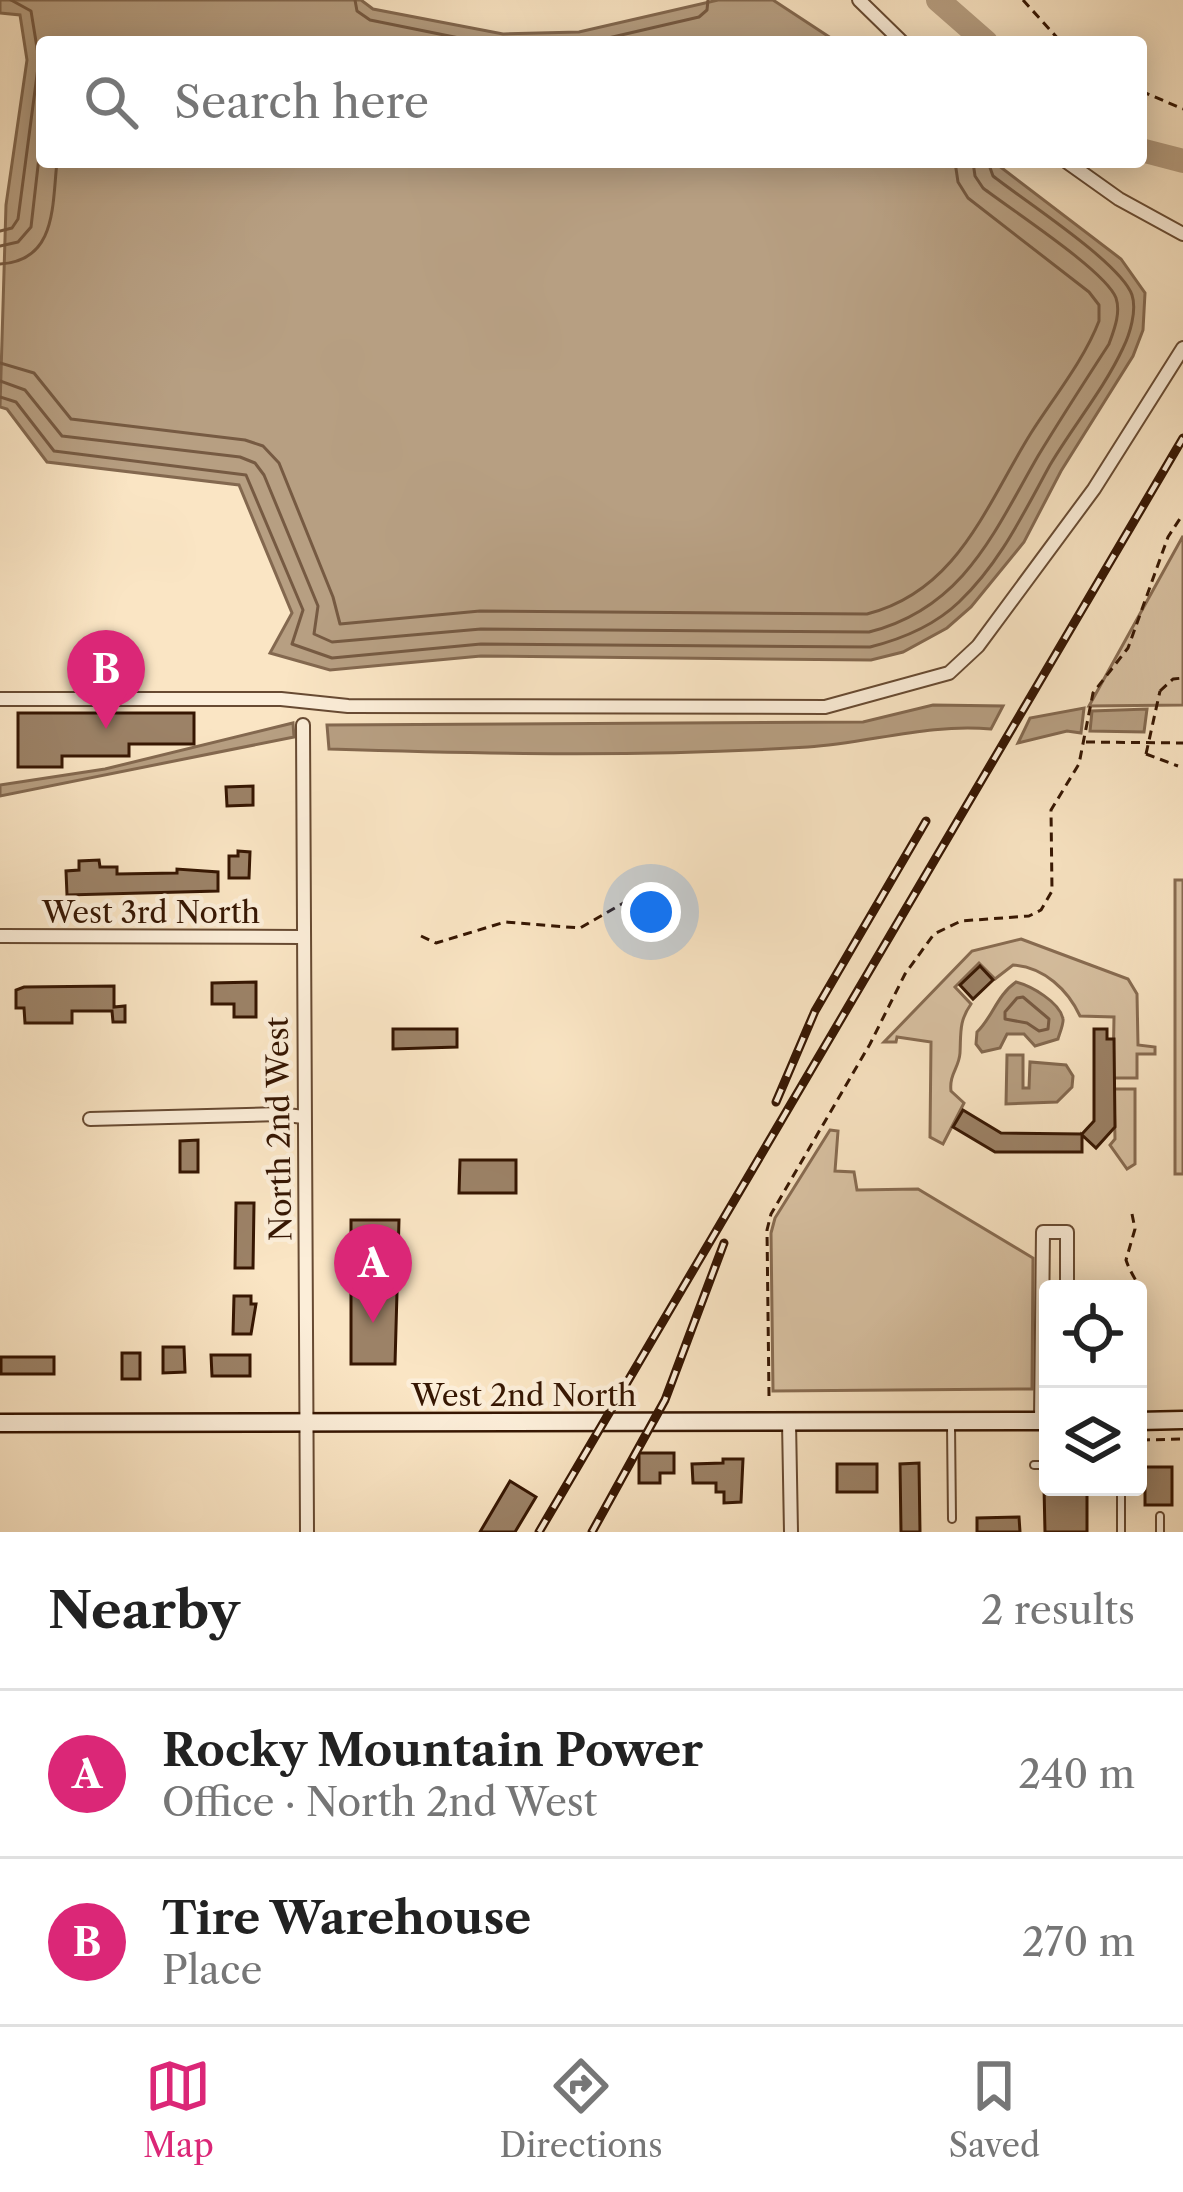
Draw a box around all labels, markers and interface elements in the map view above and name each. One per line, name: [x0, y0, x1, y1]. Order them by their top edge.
search box: [36, 36, 1147, 168]
icon: search: [78, 69, 144, 135]
text: Search here: [174, 74, 429, 130]
pin: B: [67, 630, 145, 729]
your location: [621, 882, 681, 942]
street label: West 3rd North: [41, 894, 260, 931]
street label: North 2nd West: [259, 1016, 299, 1241]
pin: A: [334, 1224, 412, 1323]
map controls: [1039, 1280, 1147, 1496]
button: locate: [1039, 1280, 1147, 1388]
street label: West 2nd North: [410, 1377, 637, 1414]
button: layers: [1039, 1388, 1147, 1496]
text: Nearby: [48, 1579, 240, 1641]
text: 2 results: [981, 1586, 1135, 1634]
text: Rocky Mountain Power: [162, 1722, 703, 1778]
text: A: [72, 1750, 102, 1798]
text: 240 m: [1019, 1750, 1135, 1798]
text: Office · North 2nd West: [162, 1778, 597, 1826]
text: Tire Warehouse: [162, 1890, 531, 1946]
text: B: [73, 1918, 102, 1966]
text: 270 m: [1022, 1918, 1135, 1966]
text: Place: [162, 1946, 262, 1994]
tab: Map: [143, 2053, 214, 2166]
tab: Directions: [500, 2053, 663, 2166]
tab: Saved: [948, 2053, 1040, 2166]

